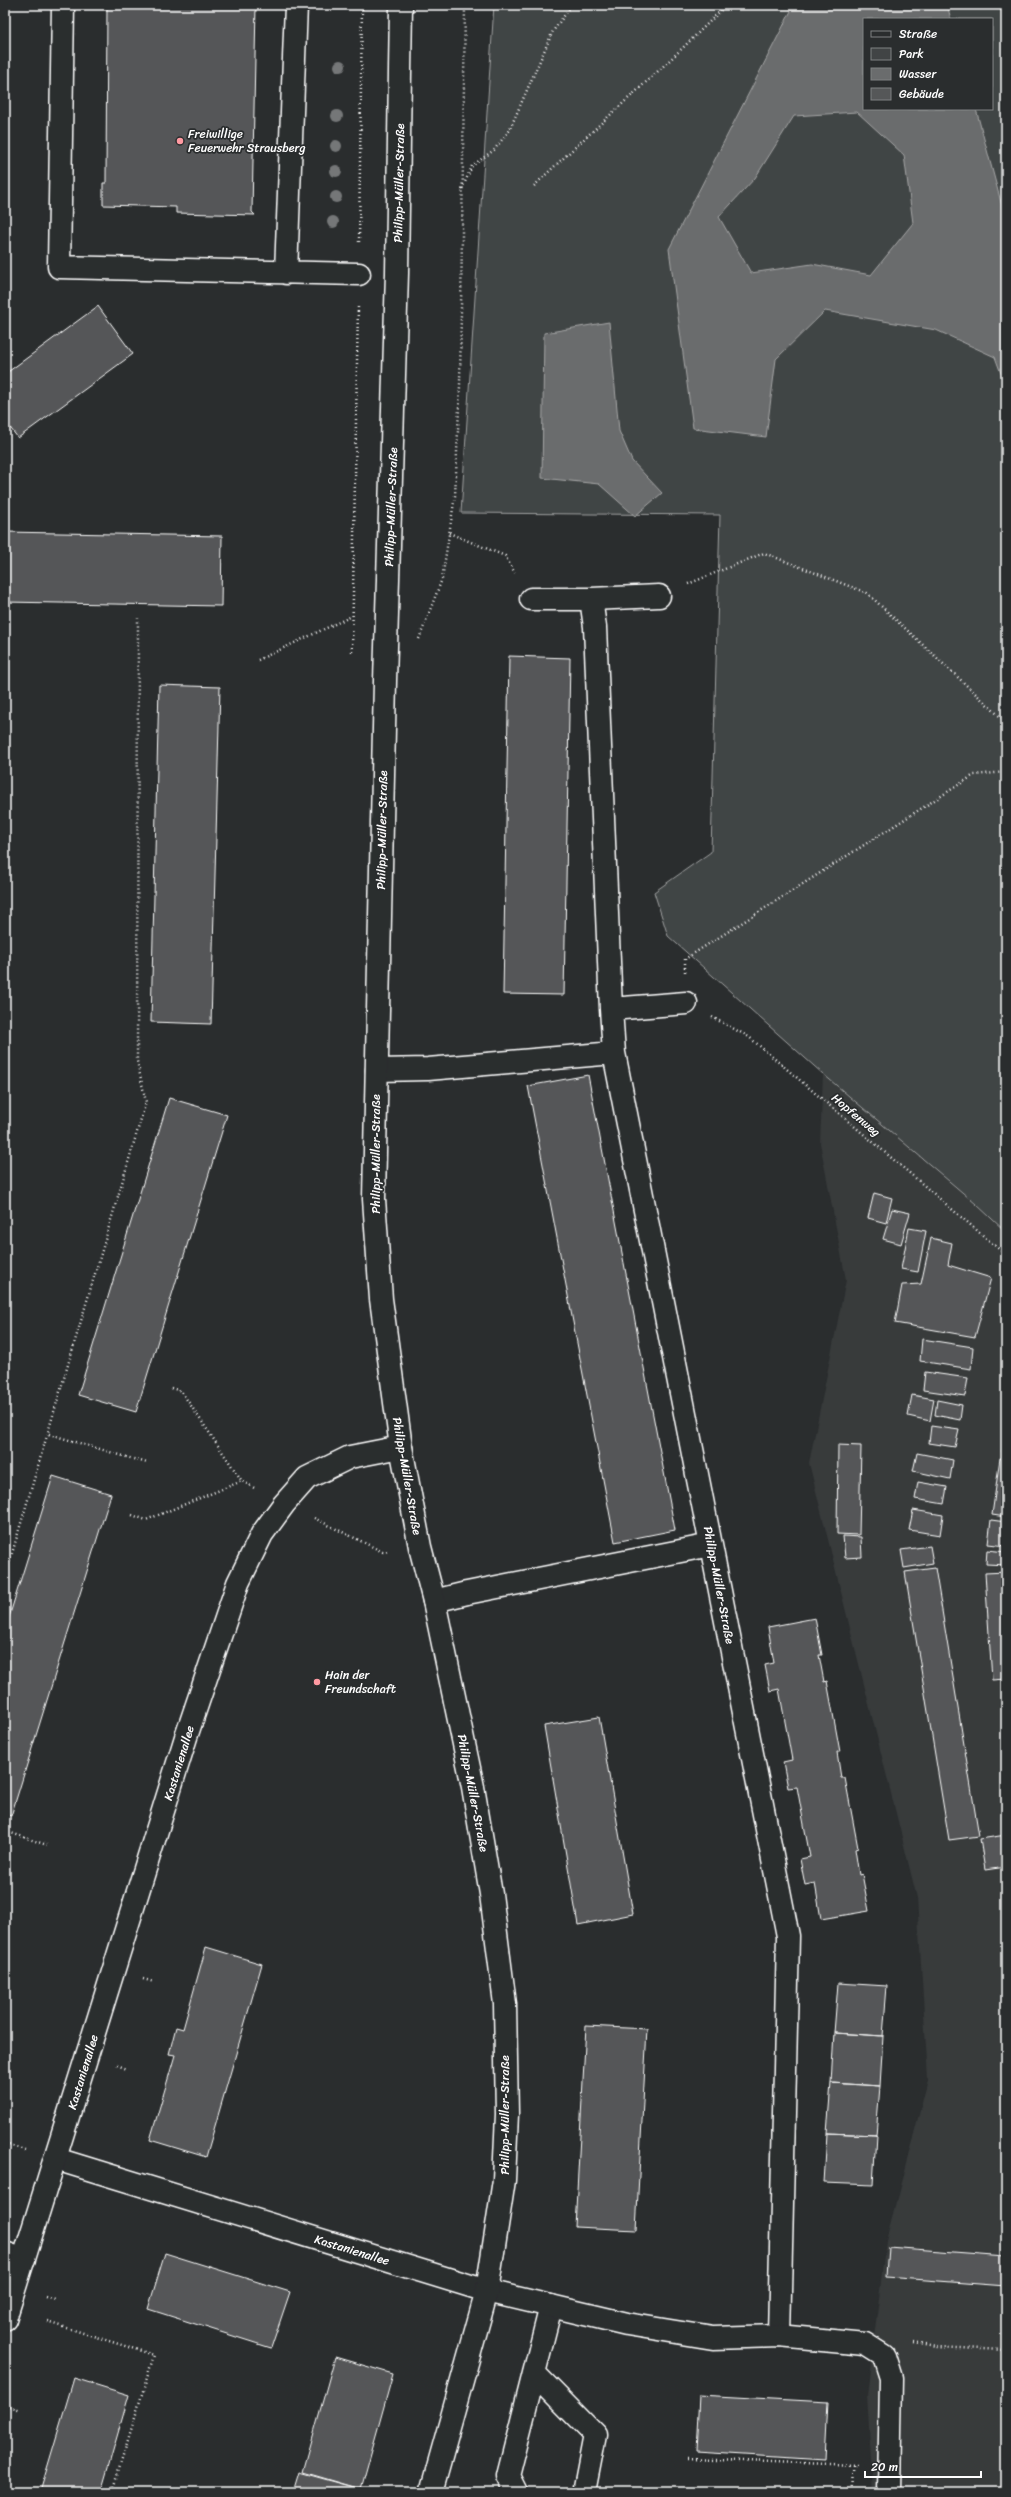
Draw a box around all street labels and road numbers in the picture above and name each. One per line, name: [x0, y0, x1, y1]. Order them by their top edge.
street label: Philipp-Müller-Straße: [387, 123, 411, 243]
street label: Philipp-Müller-Straße: [378, 447, 404, 567]
street label: Philipp-Müller-Straße: [370, 770, 394, 890]
street label: Hopfenweg: [826, 1088, 886, 1142]
street label: Philipp-Müller-Straße: [365, 1094, 387, 1214]
street label: Philipp-Müller-Straße: [386, 1415, 428, 1537]
street label: Philipp-Müller-Straße: [697, 1524, 741, 1646]
street label: Kastanienallee: [157, 1723, 201, 1803]
street label: Philipp-Müller-Straße: [451, 1732, 495, 1854]
street label: Kastanienallee: [61, 2032, 105, 2112]
street label: Philipp-Müller-Straße: [494, 2055, 516, 2175]
street label: Kastanienallee: [312, 2228, 392, 2272]

